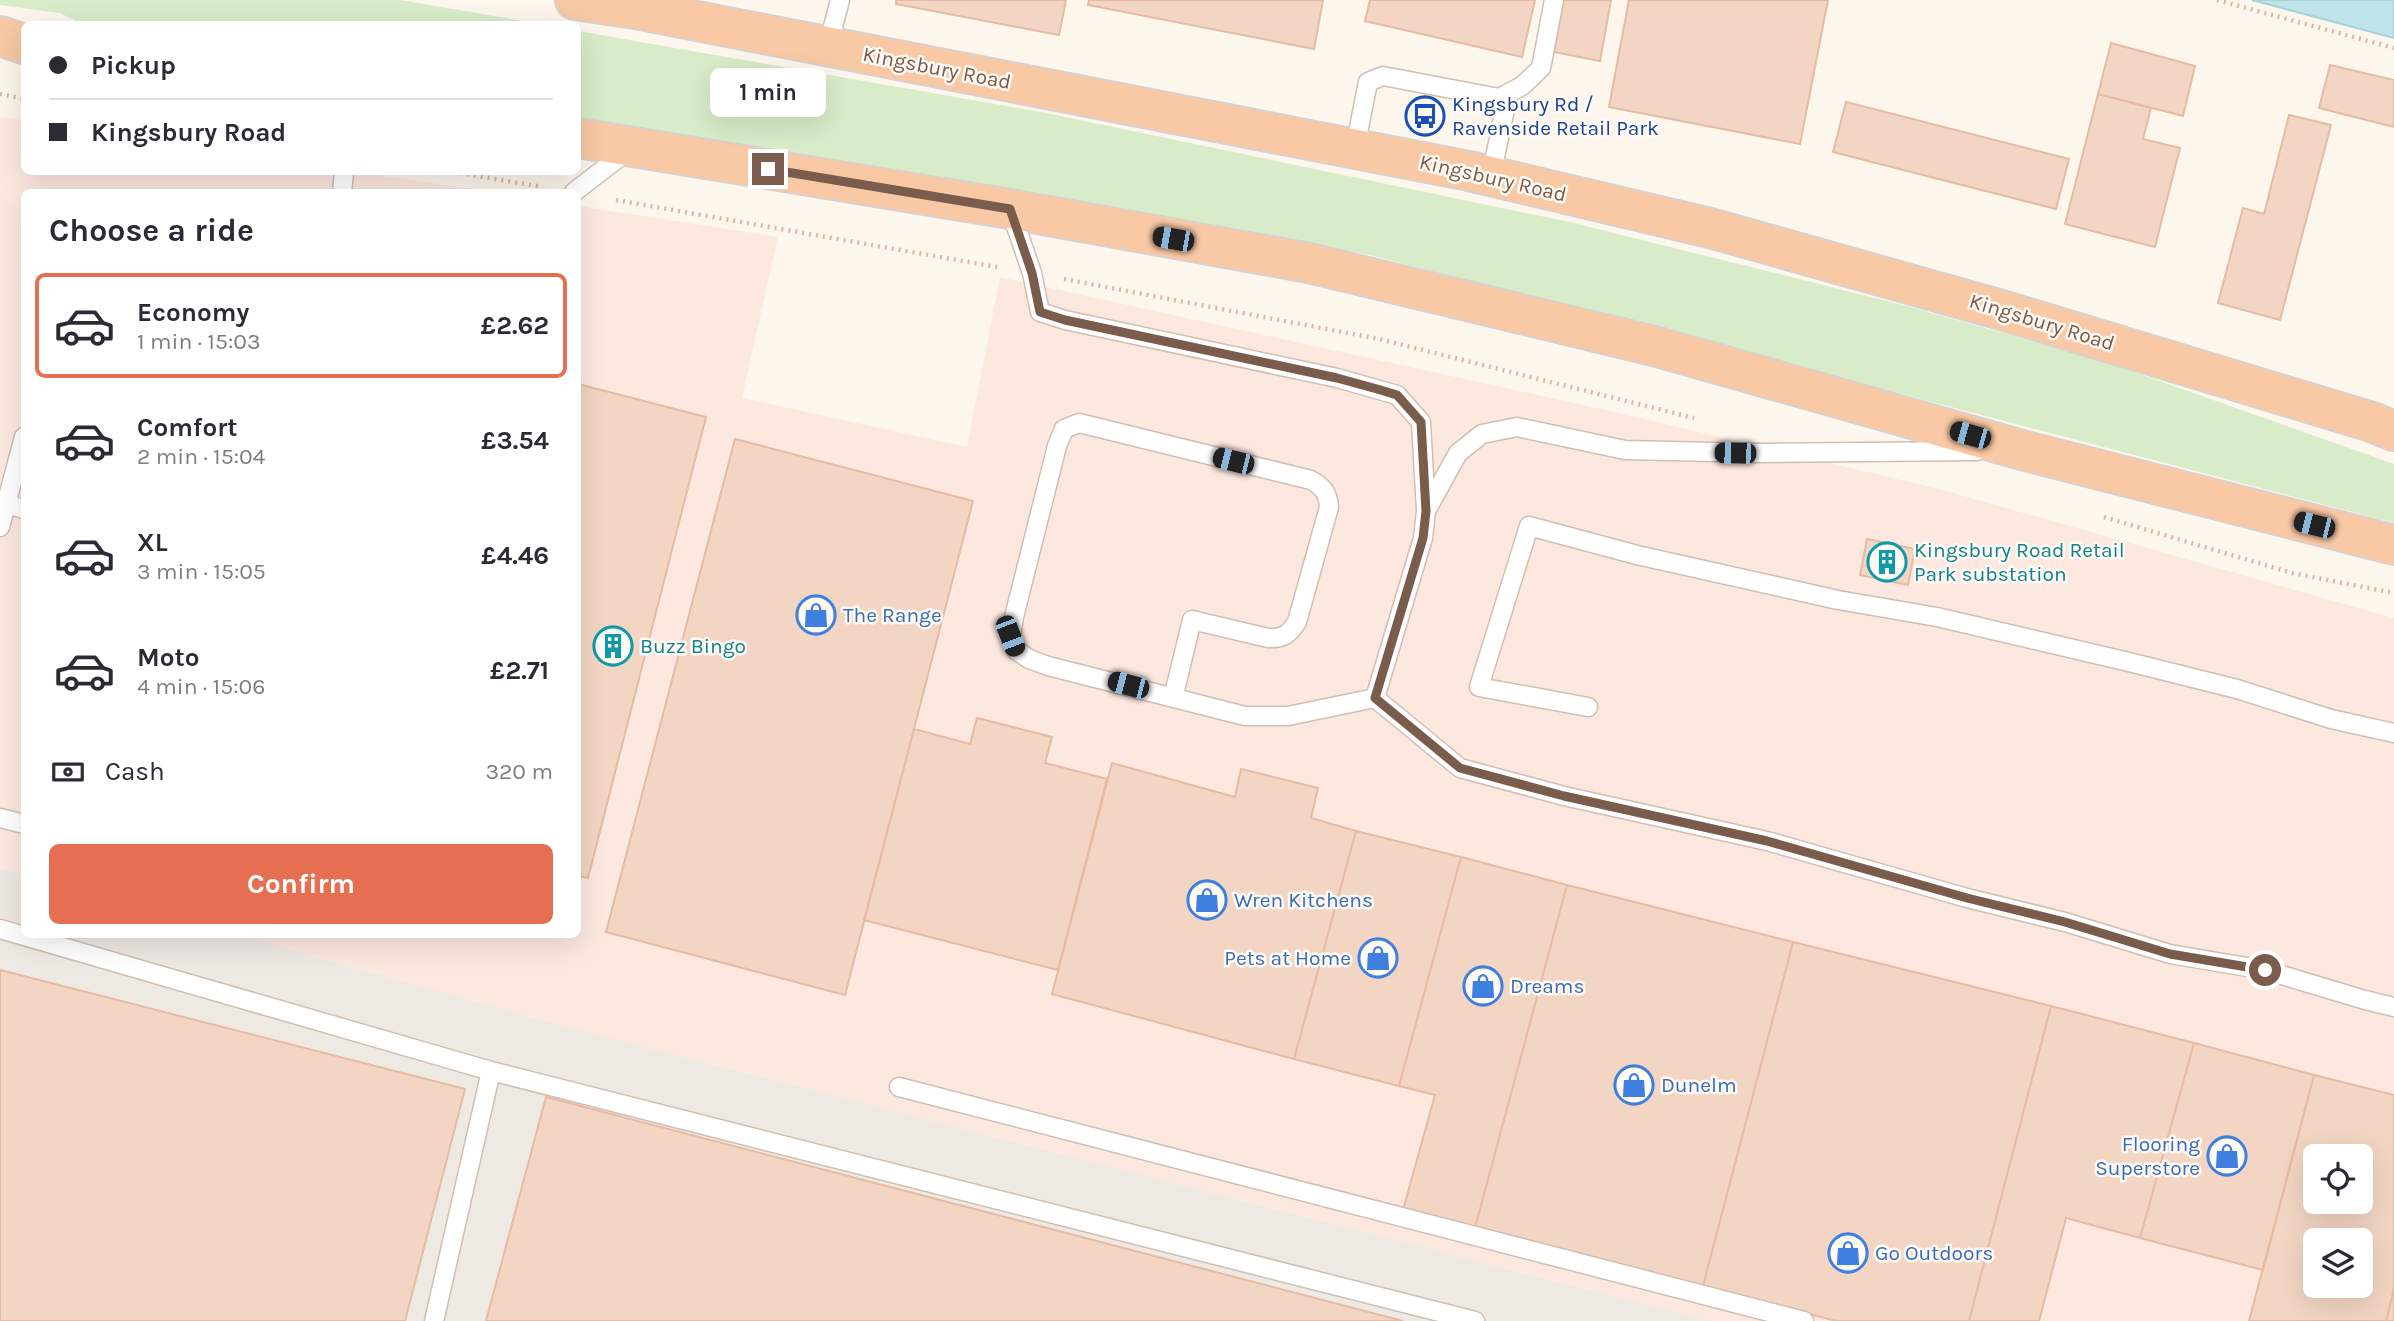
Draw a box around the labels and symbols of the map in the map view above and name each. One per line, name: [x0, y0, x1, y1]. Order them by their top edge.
street label: Kingsbury Road: [861, 42, 1013, 94]
callout: 1 min: [710, 68, 826, 116]
place label: Kingsbury Rd / Ravenside Retail Park: [1452, 92, 1659, 140]
bus stop icon: Kingsbury Rd / Ravenside Retail Park: [1404, 95, 1446, 137]
street label: Kingsbury Road: [1417, 149, 1569, 207]
route end: [752, 153, 784, 185]
car: [1151, 225, 1196, 253]
street label: Kingsbury Road: [1967, 289, 2117, 355]
car: [1947, 419, 1994, 451]
car: [1714, 442, 1757, 464]
car: [1211, 446, 1256, 476]
car: [2292, 510, 2337, 540]
place label: Kingsbury Road Retail Park substation: [1914, 538, 2125, 586]
building icon: Kingsbury Road Retail Park substation: [1866, 541, 1908, 583]
shop icon: The Range: [795, 594, 837, 636]
place label: The Range: [843, 603, 942, 627]
car: [993, 613, 1028, 659]
building icon: Buzz Bingo: [592, 625, 634, 667]
place label: Buzz Bingo: [640, 634, 746, 658]
car: [1105, 669, 1152, 701]
shop icon: Wren Kitchens: [1186, 879, 1228, 921]
place label: Wren Kitchens: [1234, 888, 1373, 912]
shop icon: Pets at Home: [1357, 937, 1399, 979]
place label: Pets at Home: [1224, 946, 1351, 970]
route start: [2249, 954, 2281, 986]
shop icon: Dreams: [1462, 965, 1504, 1007]
place label: Dreams: [1510, 974, 1584, 998]
shop icon: Dunelm: [1613, 1064, 1655, 1106]
place label: Dunelm: [1661, 1073, 1737, 1097]
place label: Flooring Superstore: [2095, 1132, 2200, 1180]
shop icon: Flooring Superstore: [2206, 1135, 2248, 1177]
shop icon: Go Outdoors: [1827, 1232, 1869, 1274]
place label: Go Outdoors: [1875, 1241, 1993, 1265]

